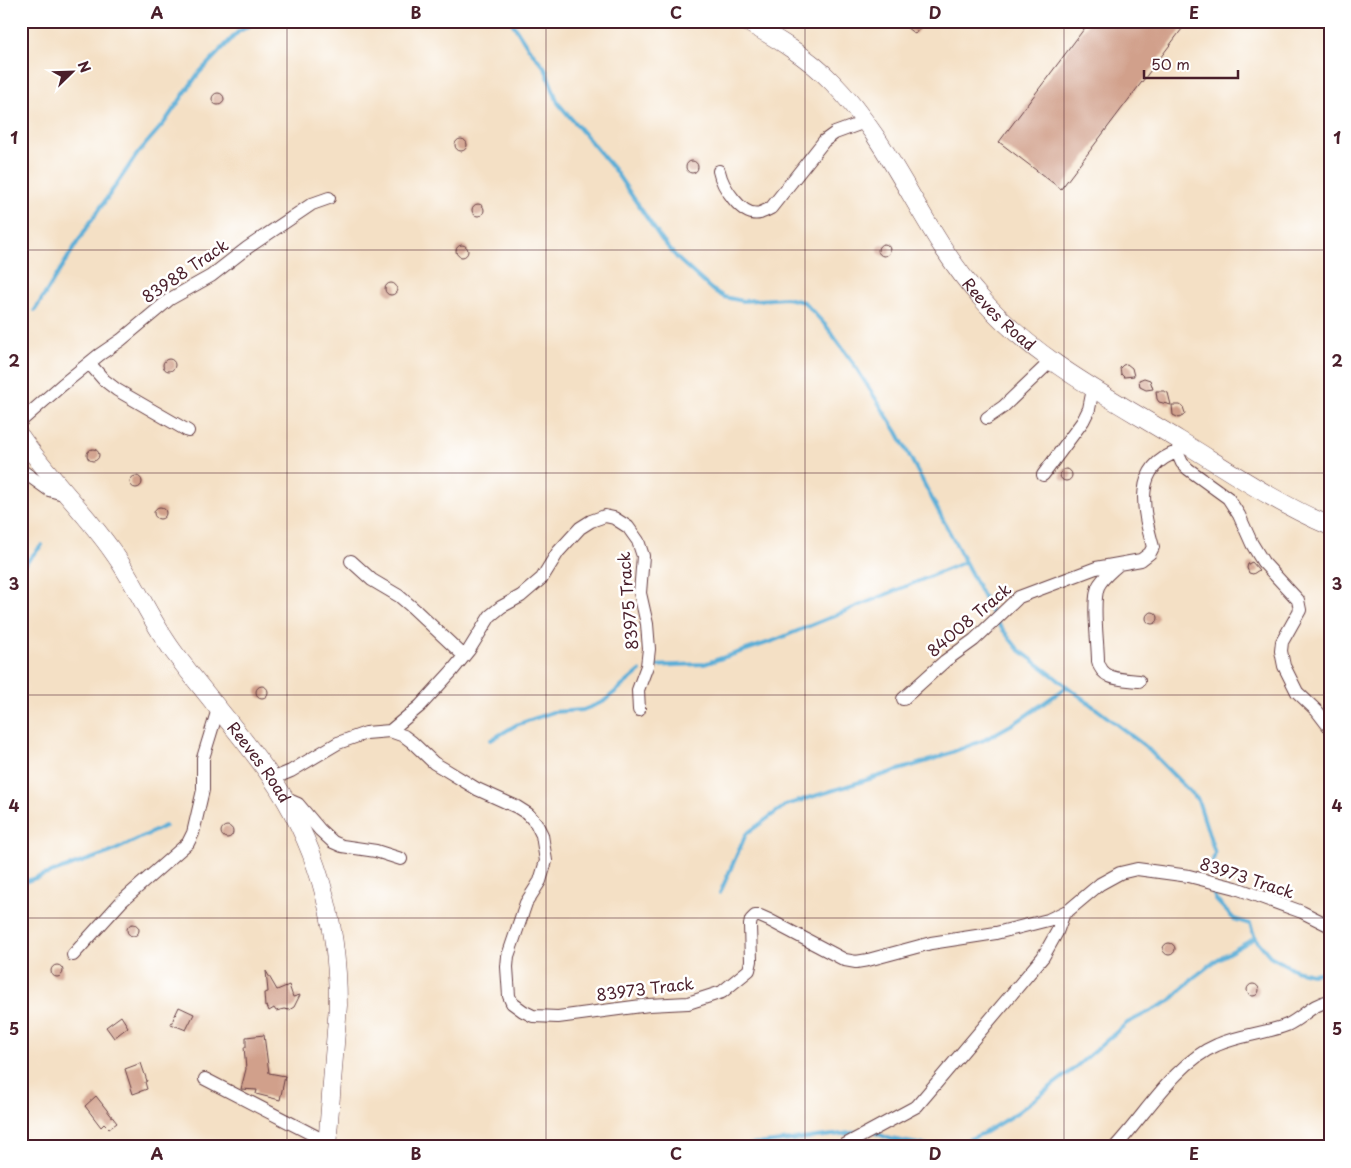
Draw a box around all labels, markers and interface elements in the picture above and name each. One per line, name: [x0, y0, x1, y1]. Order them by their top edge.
text: A: [151, 0, 164, 24]
text: B: [411, 0, 422, 24]
text: C: [670, 0, 682, 24]
text: D: [929, 0, 941, 24]
text: E: [1189, 0, 1199, 24]
north arrow: [48, 48, 98, 98]
scale bar: [1144, 48, 1237, 80]
text: 50 m: [1151, 52, 1190, 75]
text: N: [73, 58, 96, 76]
text: 1: [10, 125, 18, 149]
text: 1: [1333, 125, 1341, 149]
street label: 83988 Track: [136, 232, 233, 308]
street label: Reeves Road: [957, 272, 1042, 356]
text: 2: [8, 348, 20, 372]
text: 2: [1331, 348, 1343, 372]
street label: 83975 Track: [611, 551, 643, 651]
text: 3: [9, 571, 19, 595]
text: 3: [1332, 571, 1342, 595]
street label: 84008 Track: [921, 577, 1016, 662]
street label: Reeves Road: [222, 716, 298, 807]
text: 4: [9, 793, 20, 817]
text: 4: [1332, 793, 1343, 817]
street label: 83973 Track: [1197, 850, 1298, 904]
street label: 83973 Track: [595, 970, 695, 1006]
text: 5: [9, 1016, 19, 1040]
text: 5: [1332, 1016, 1342, 1040]
text: A: [151, 1141, 164, 1165]
text: B: [411, 1141, 422, 1165]
text: C: [670, 1141, 682, 1165]
text: D: [929, 1141, 941, 1165]
text: E: [1189, 1141, 1199, 1165]

